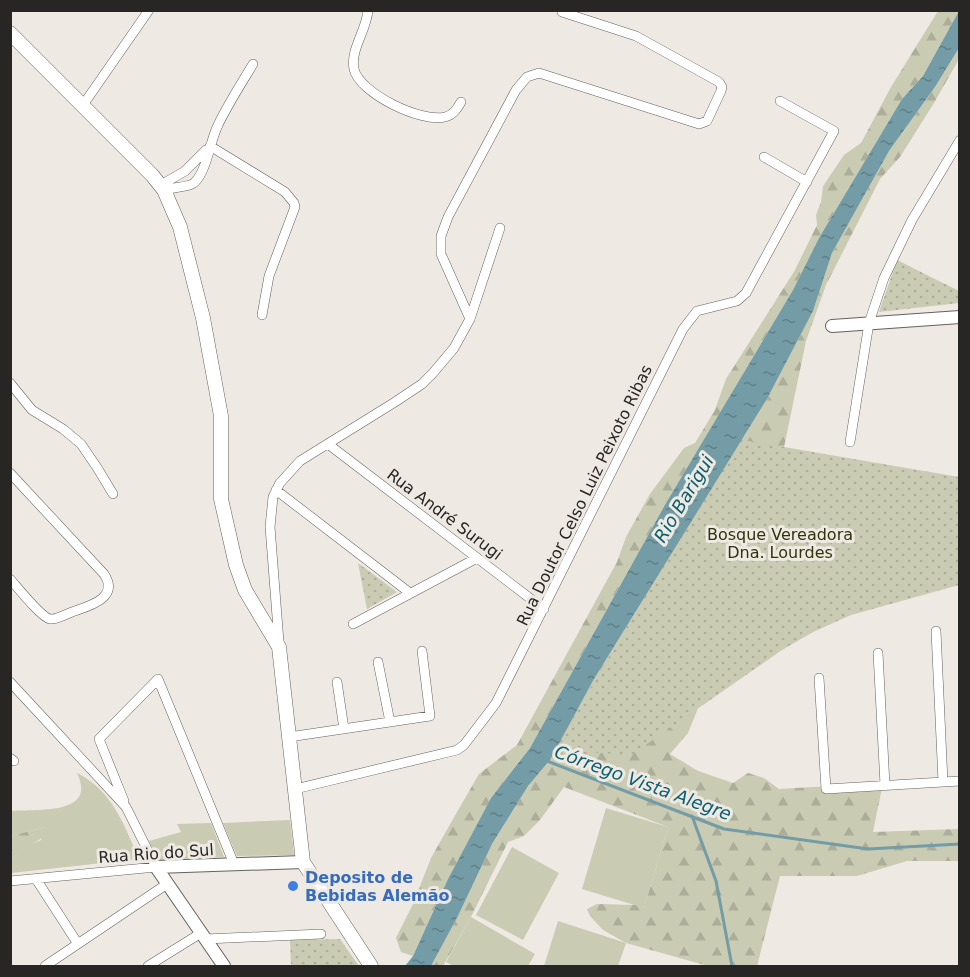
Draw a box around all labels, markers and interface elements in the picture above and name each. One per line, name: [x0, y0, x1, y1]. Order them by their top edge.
street label: Rua Doutor Celso Luiz Peixoto Ribas: [513, 362, 656, 629]
water label: Rio Barigui: [649, 451, 718, 546]
street label: Rua André Surugi: [383, 465, 506, 564]
park label: Bosque Vereadora Dna. Lourdes: [707, 525, 853, 562]
water label: Córrego Vista Alegre: [552, 741, 734, 824]
street label: Rua Rio do Sul: [98, 840, 214, 867]
place label: Deposito de Bebidas Alemão: [305, 868, 450, 905]
marker: Deposito de Bebidas Alemão: [286, 879, 300, 893]

